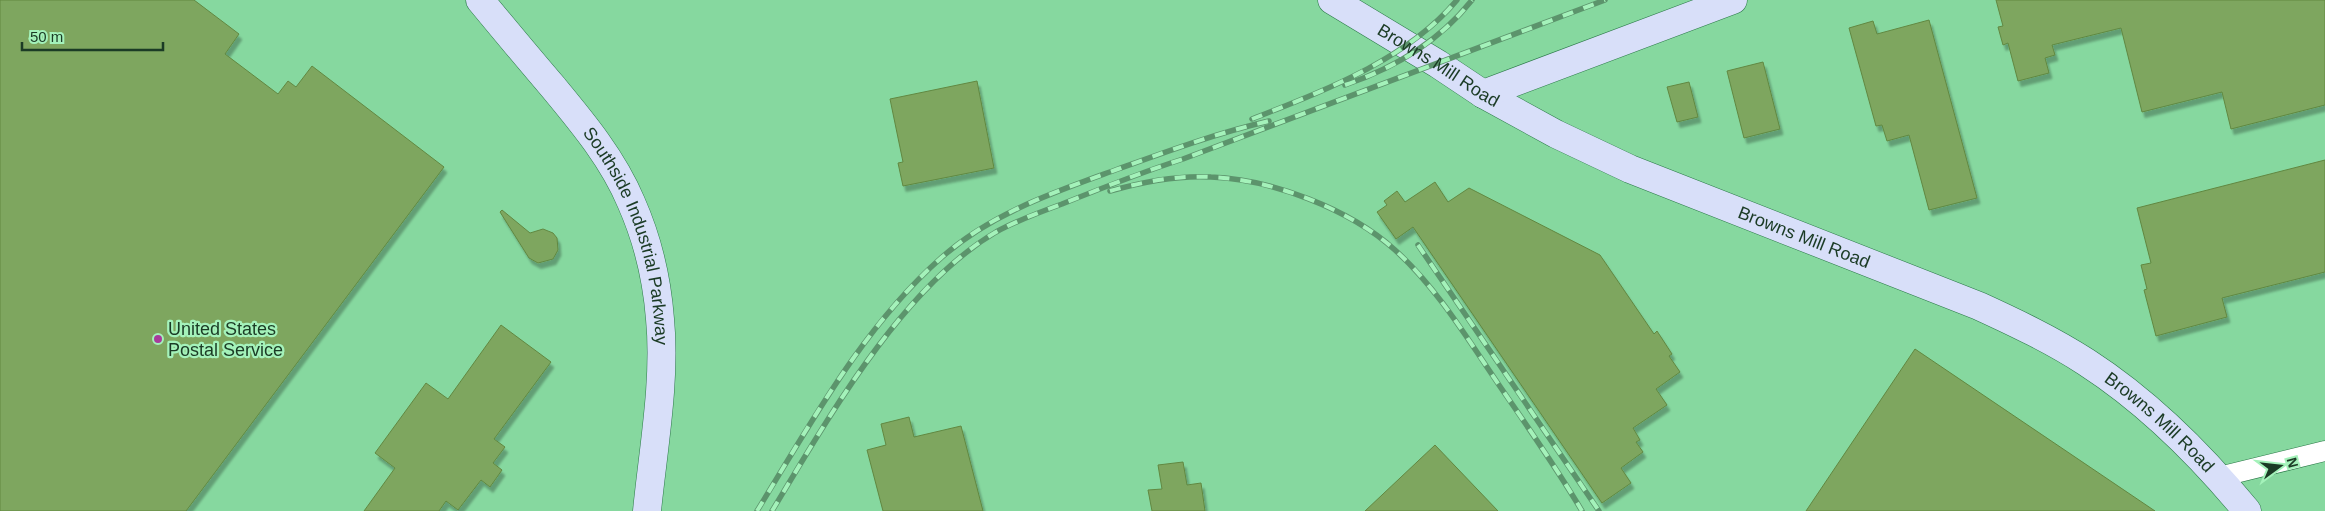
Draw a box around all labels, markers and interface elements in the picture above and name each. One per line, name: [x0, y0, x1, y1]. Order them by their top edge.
scale bar: [22, 20, 164, 52]
street label: Browns Mill Road: [1374, 20, 1503, 111]
text: 50 m: [30, 28, 63, 45]
street label: Southside Industrial Parkway: [579, 123, 671, 345]
street label: Browns Mill Road: [1735, 202, 1873, 272]
place label: United States Postal Service: [168, 319, 283, 360]
marker: United States Postal Service: [152, 333, 164, 345]
street label: Browns Mill Road: [2101, 368, 2218, 476]
north arrow: [2255, 441, 2305, 491]
text: N: [2284, 456, 2302, 470]

